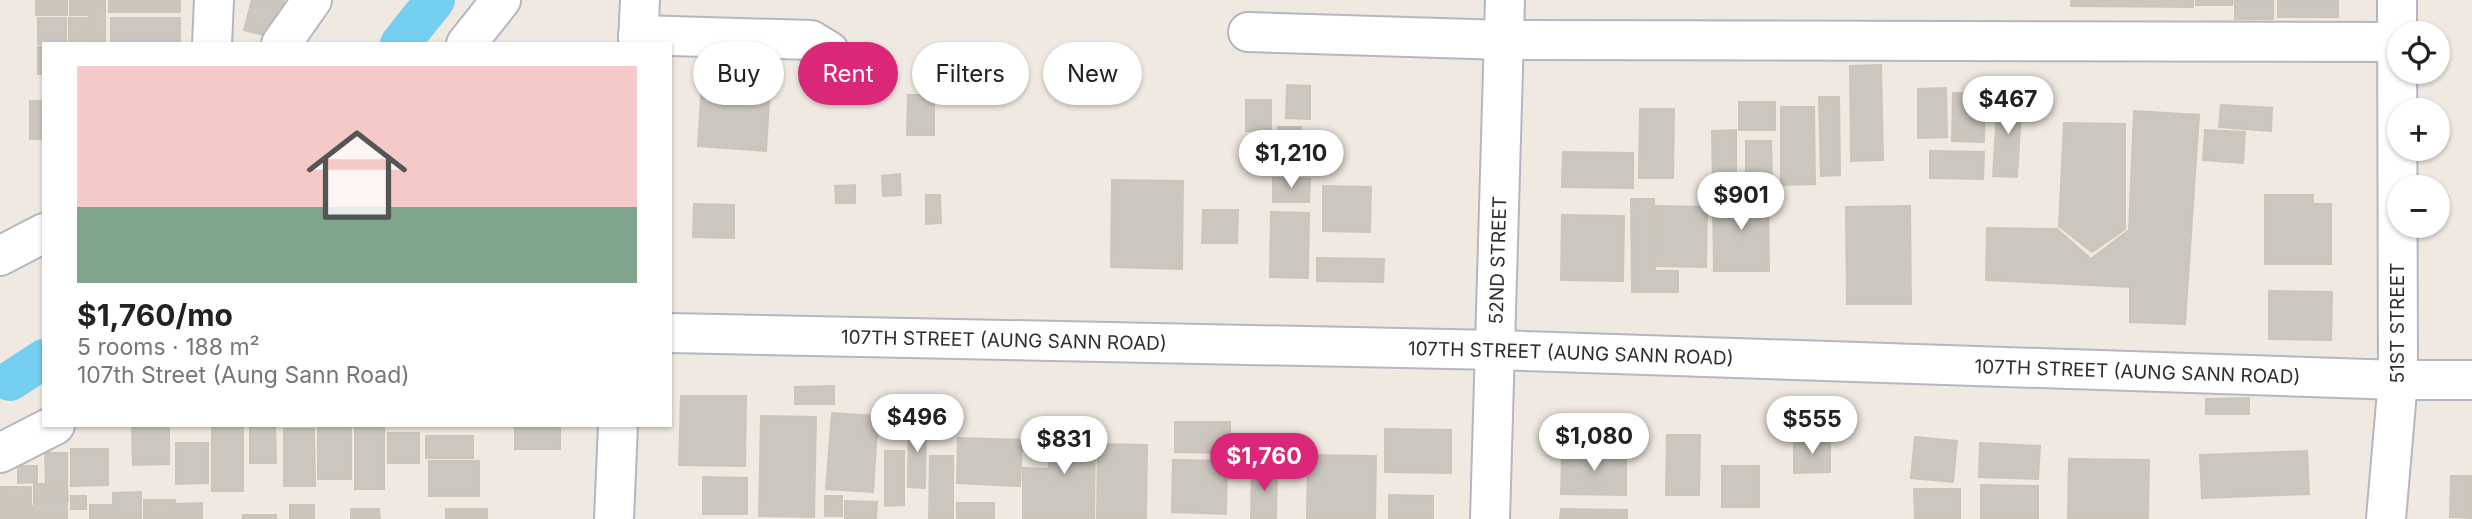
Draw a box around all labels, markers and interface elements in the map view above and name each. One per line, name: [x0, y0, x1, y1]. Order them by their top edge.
map controls: [2387, 21, 2450, 238]
button: locate: [2387, 21, 2450, 84]
chip: Buy: [693, 42, 784, 105]
chip: Rent: [798, 42, 898, 105]
chip: Filters: [912, 42, 1029, 105]
chip: New: [1043, 42, 1142, 105]
pin: $467: [1967, 76, 2049, 136]
text: $467: [1979, 85, 2037, 113]
button: +: [2387, 98, 2450, 161]
icon: home: [294, 112, 420, 238]
pin: $1,210: [1234, 130, 1348, 190]
text: $1,210: [1255, 139, 1327, 167]
pin: $901: [1700, 173, 1782, 232]
button: −: [2387, 175, 2450, 238]
text: $901: [1713, 181, 1769, 209]
street label: 52ND STREET: [1484, 196, 1511, 325]
street label: 51ST STREET: [2386, 263, 2409, 383]
text: $1,760/mo: [77, 297, 233, 333]
street label: 107TH STREET (AUNG SANN ROAD): [841, 325, 1167, 355]
text: 5 rooms · 188 m²: [77, 333, 260, 361]
street label: 107TH STREET (AUNG SANN ROAD): [1408, 337, 1734, 369]
street label: 107TH STREET (AUNG SANN ROAD): [1974, 354, 2301, 388]
text: 107th Street (Aung Sann Road): [77, 361, 410, 389]
pin: $496: [876, 394, 958, 454]
pin: $555: [1771, 396, 1853, 456]
text: $496: [887, 403, 947, 431]
text: $555: [1782, 405, 1842, 433]
pin: $1,080: [1537, 414, 1651, 473]
pin: $831: [1023, 416, 1105, 476]
text: $1,080: [1555, 422, 1633, 450]
text: $831: [1037, 425, 1091, 453]
pin: $1,760: [1207, 434, 1321, 493]
text: $1,760: [1226, 442, 1302, 470]

